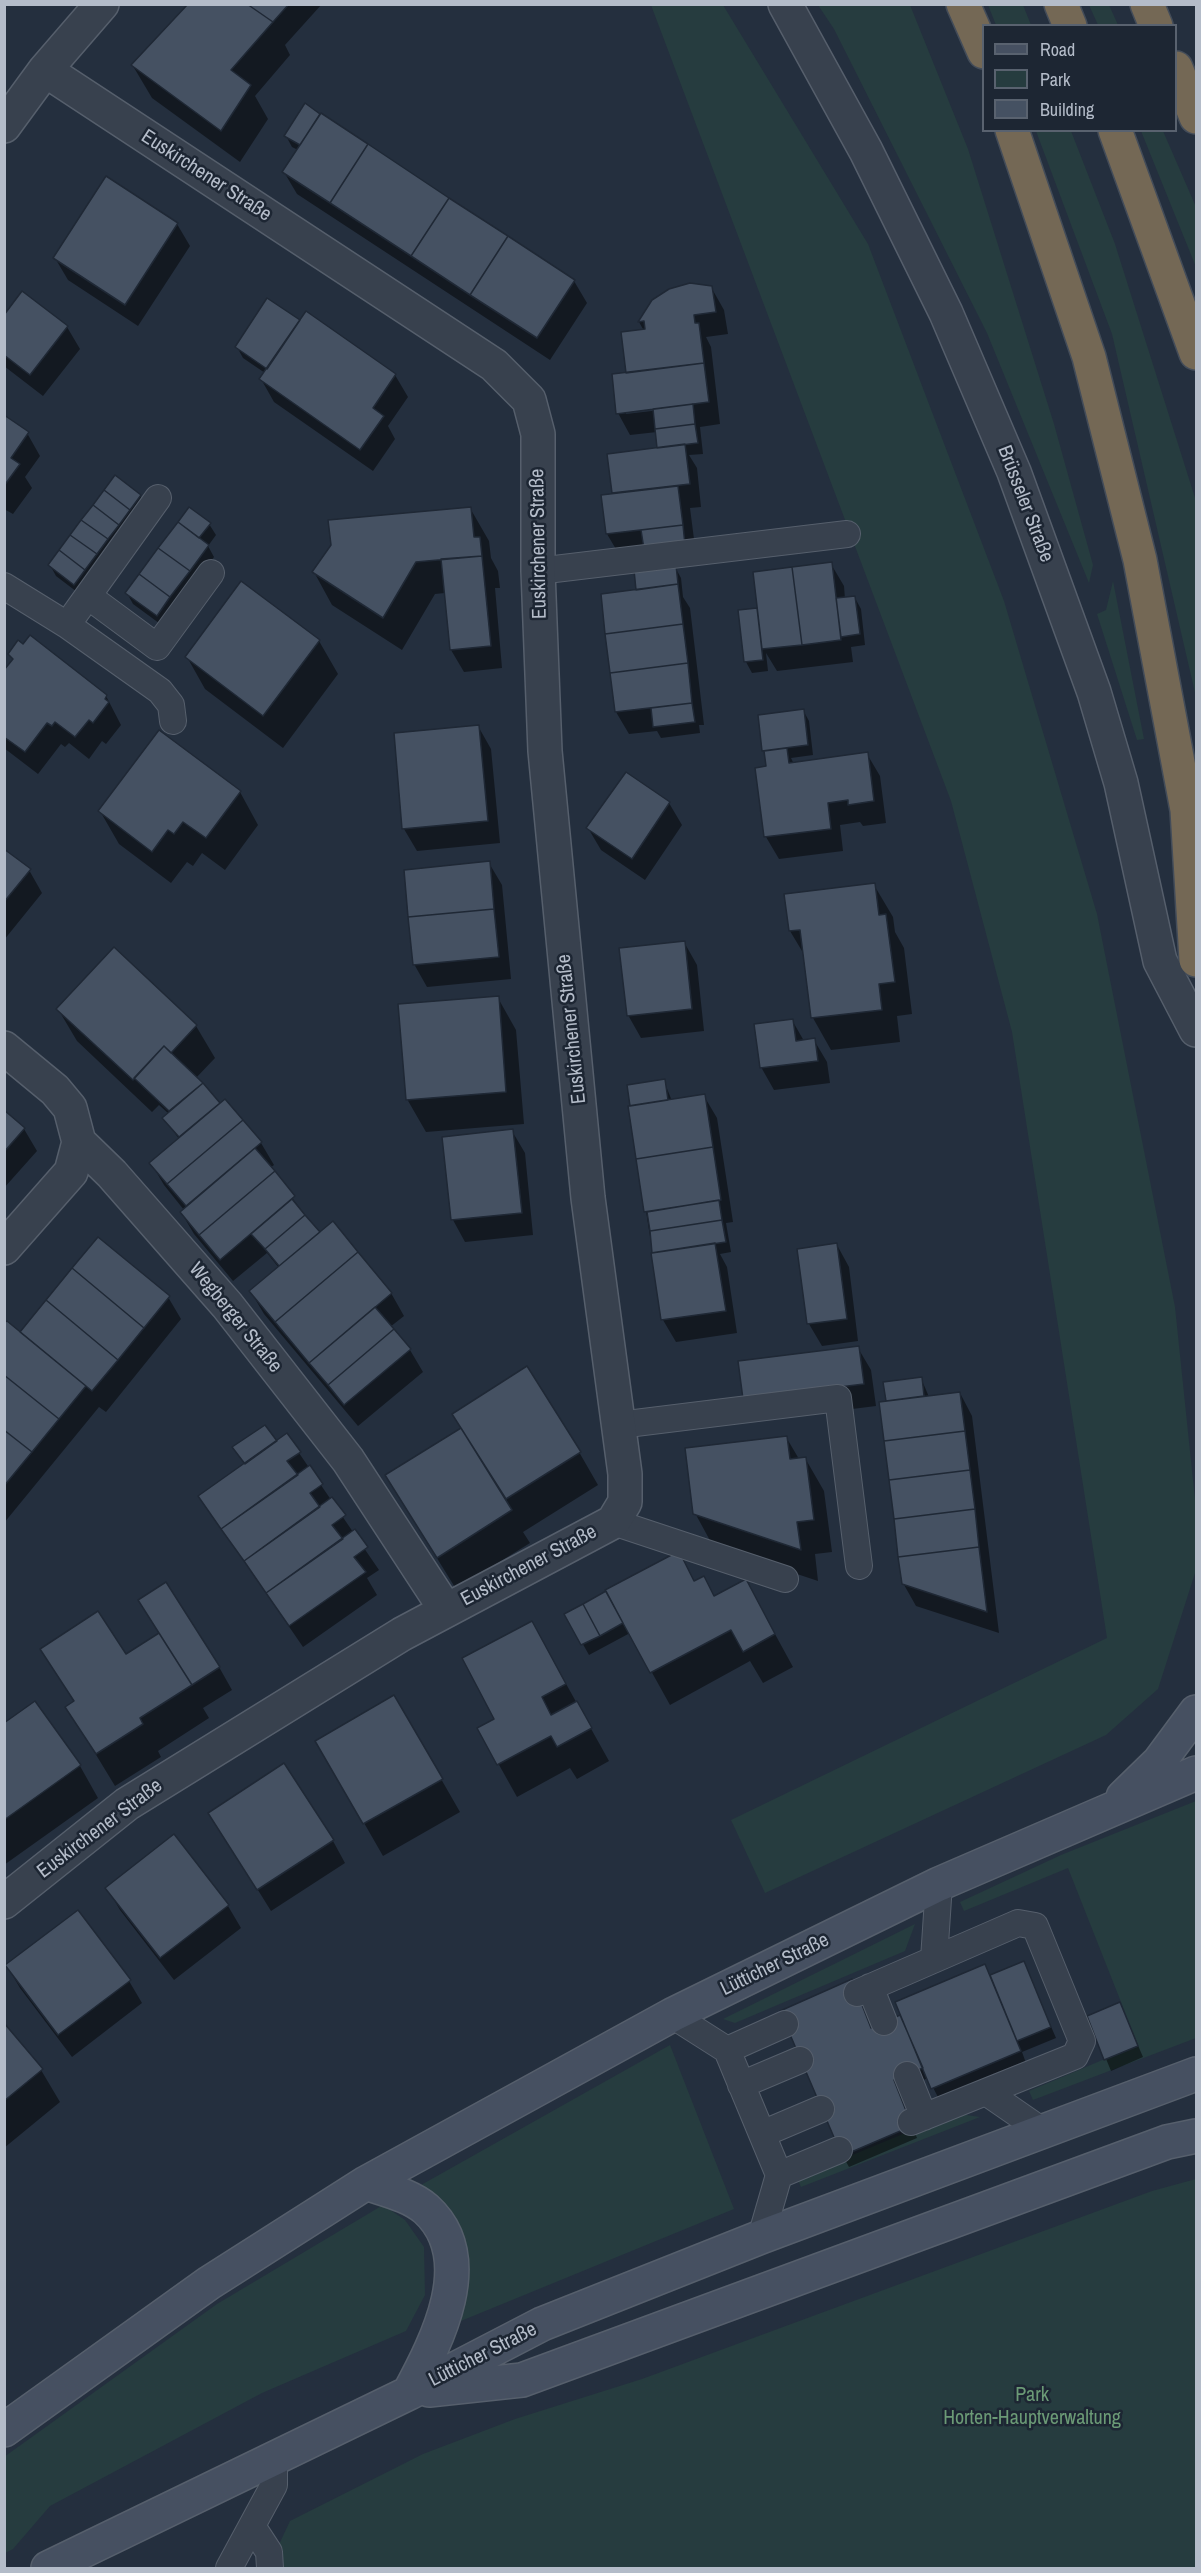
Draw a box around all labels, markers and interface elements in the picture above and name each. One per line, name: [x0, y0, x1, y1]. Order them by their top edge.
legend: [982, 24, 1177, 132]
text: Road: [1040, 37, 1075, 62]
text: Park: [1040, 67, 1070, 92]
text: Building: [1040, 97, 1094, 122]
street label: Euskirchener Straße: [136, 125, 276, 227]
street label: Brüsseler Straße: [992, 442, 1058, 566]
street label: Euskirchener Straße: [526, 469, 552, 619]
street label: Euskirchener Straße: [552, 953, 592, 1105]
street label: Wegberger Straße: [183, 1258, 287, 1378]
street label: Euskirchener Straße: [457, 1520, 601, 1612]
street label: Euskirchener Straße: [33, 1774, 167, 1884]
street label: Lütticher Straße: [717, 1928, 833, 2002]
street label: Lütticher Straße: [425, 2318, 541, 2392]
park label: Park Horten-Hauptverwaltung: [943, 2384, 1121, 2431]

